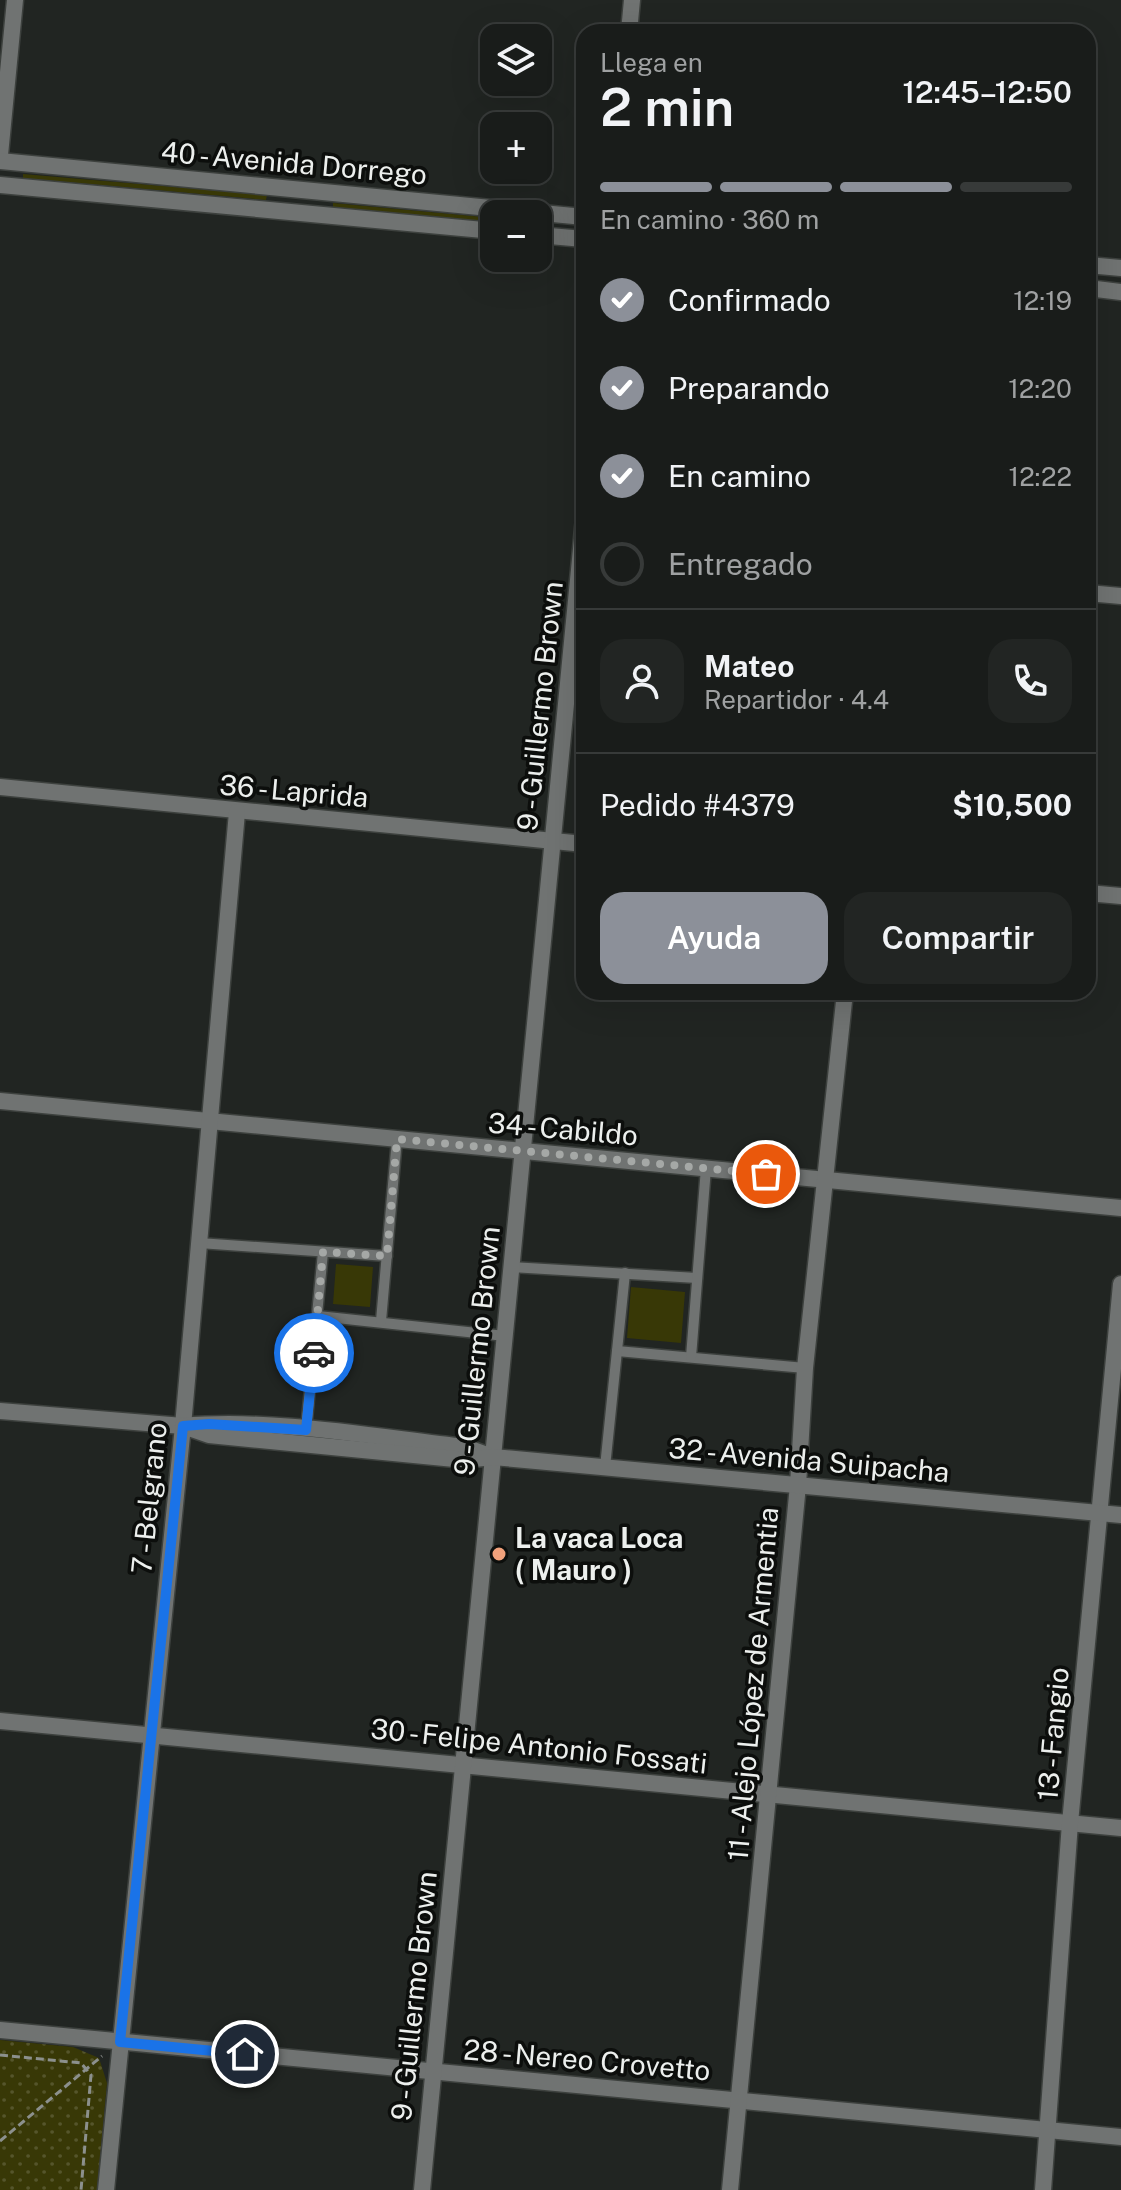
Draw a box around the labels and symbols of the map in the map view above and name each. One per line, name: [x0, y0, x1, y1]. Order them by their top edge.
street label: 40 - Avenida Dorrego: [160, 134, 428, 191]
street label: 9 - Guillermo Brown: [510, 580, 569, 832]
street label: 36 - Laprida: [218, 768, 370, 813]
street label: 34 - Cabildo: [487, 1106, 639, 1151]
pin: [732, 1140, 800, 1208]
street label: 9 - Guillermo Brown: [447, 1225, 506, 1477]
courier: [274, 1313, 354, 1393]
street label: 7 - Belgrano: [124, 1421, 173, 1575]
street label: 32 - Avenida Suipacha: [667, 1431, 951, 1488]
street label: 11 - Alejo López de Armentia: [721, 1506, 784, 1862]
place label: La vaca Loca ( Mauro ): [515, 1521, 683, 1586]
marker: La vaca Loca ( Mauro ): [490, 1545, 508, 1563]
street label: 13 - Fangio: [1030, 1666, 1075, 1802]
street label: 30 - Felipe Antonio Fossati: [369, 1711, 709, 1780]
street label: 9 - Guillermo Brown: [384, 1870, 443, 2122]
pin: [211, 2020, 279, 2088]
street label: 28 - Nereo Crovetto: [462, 2032, 712, 2087]

